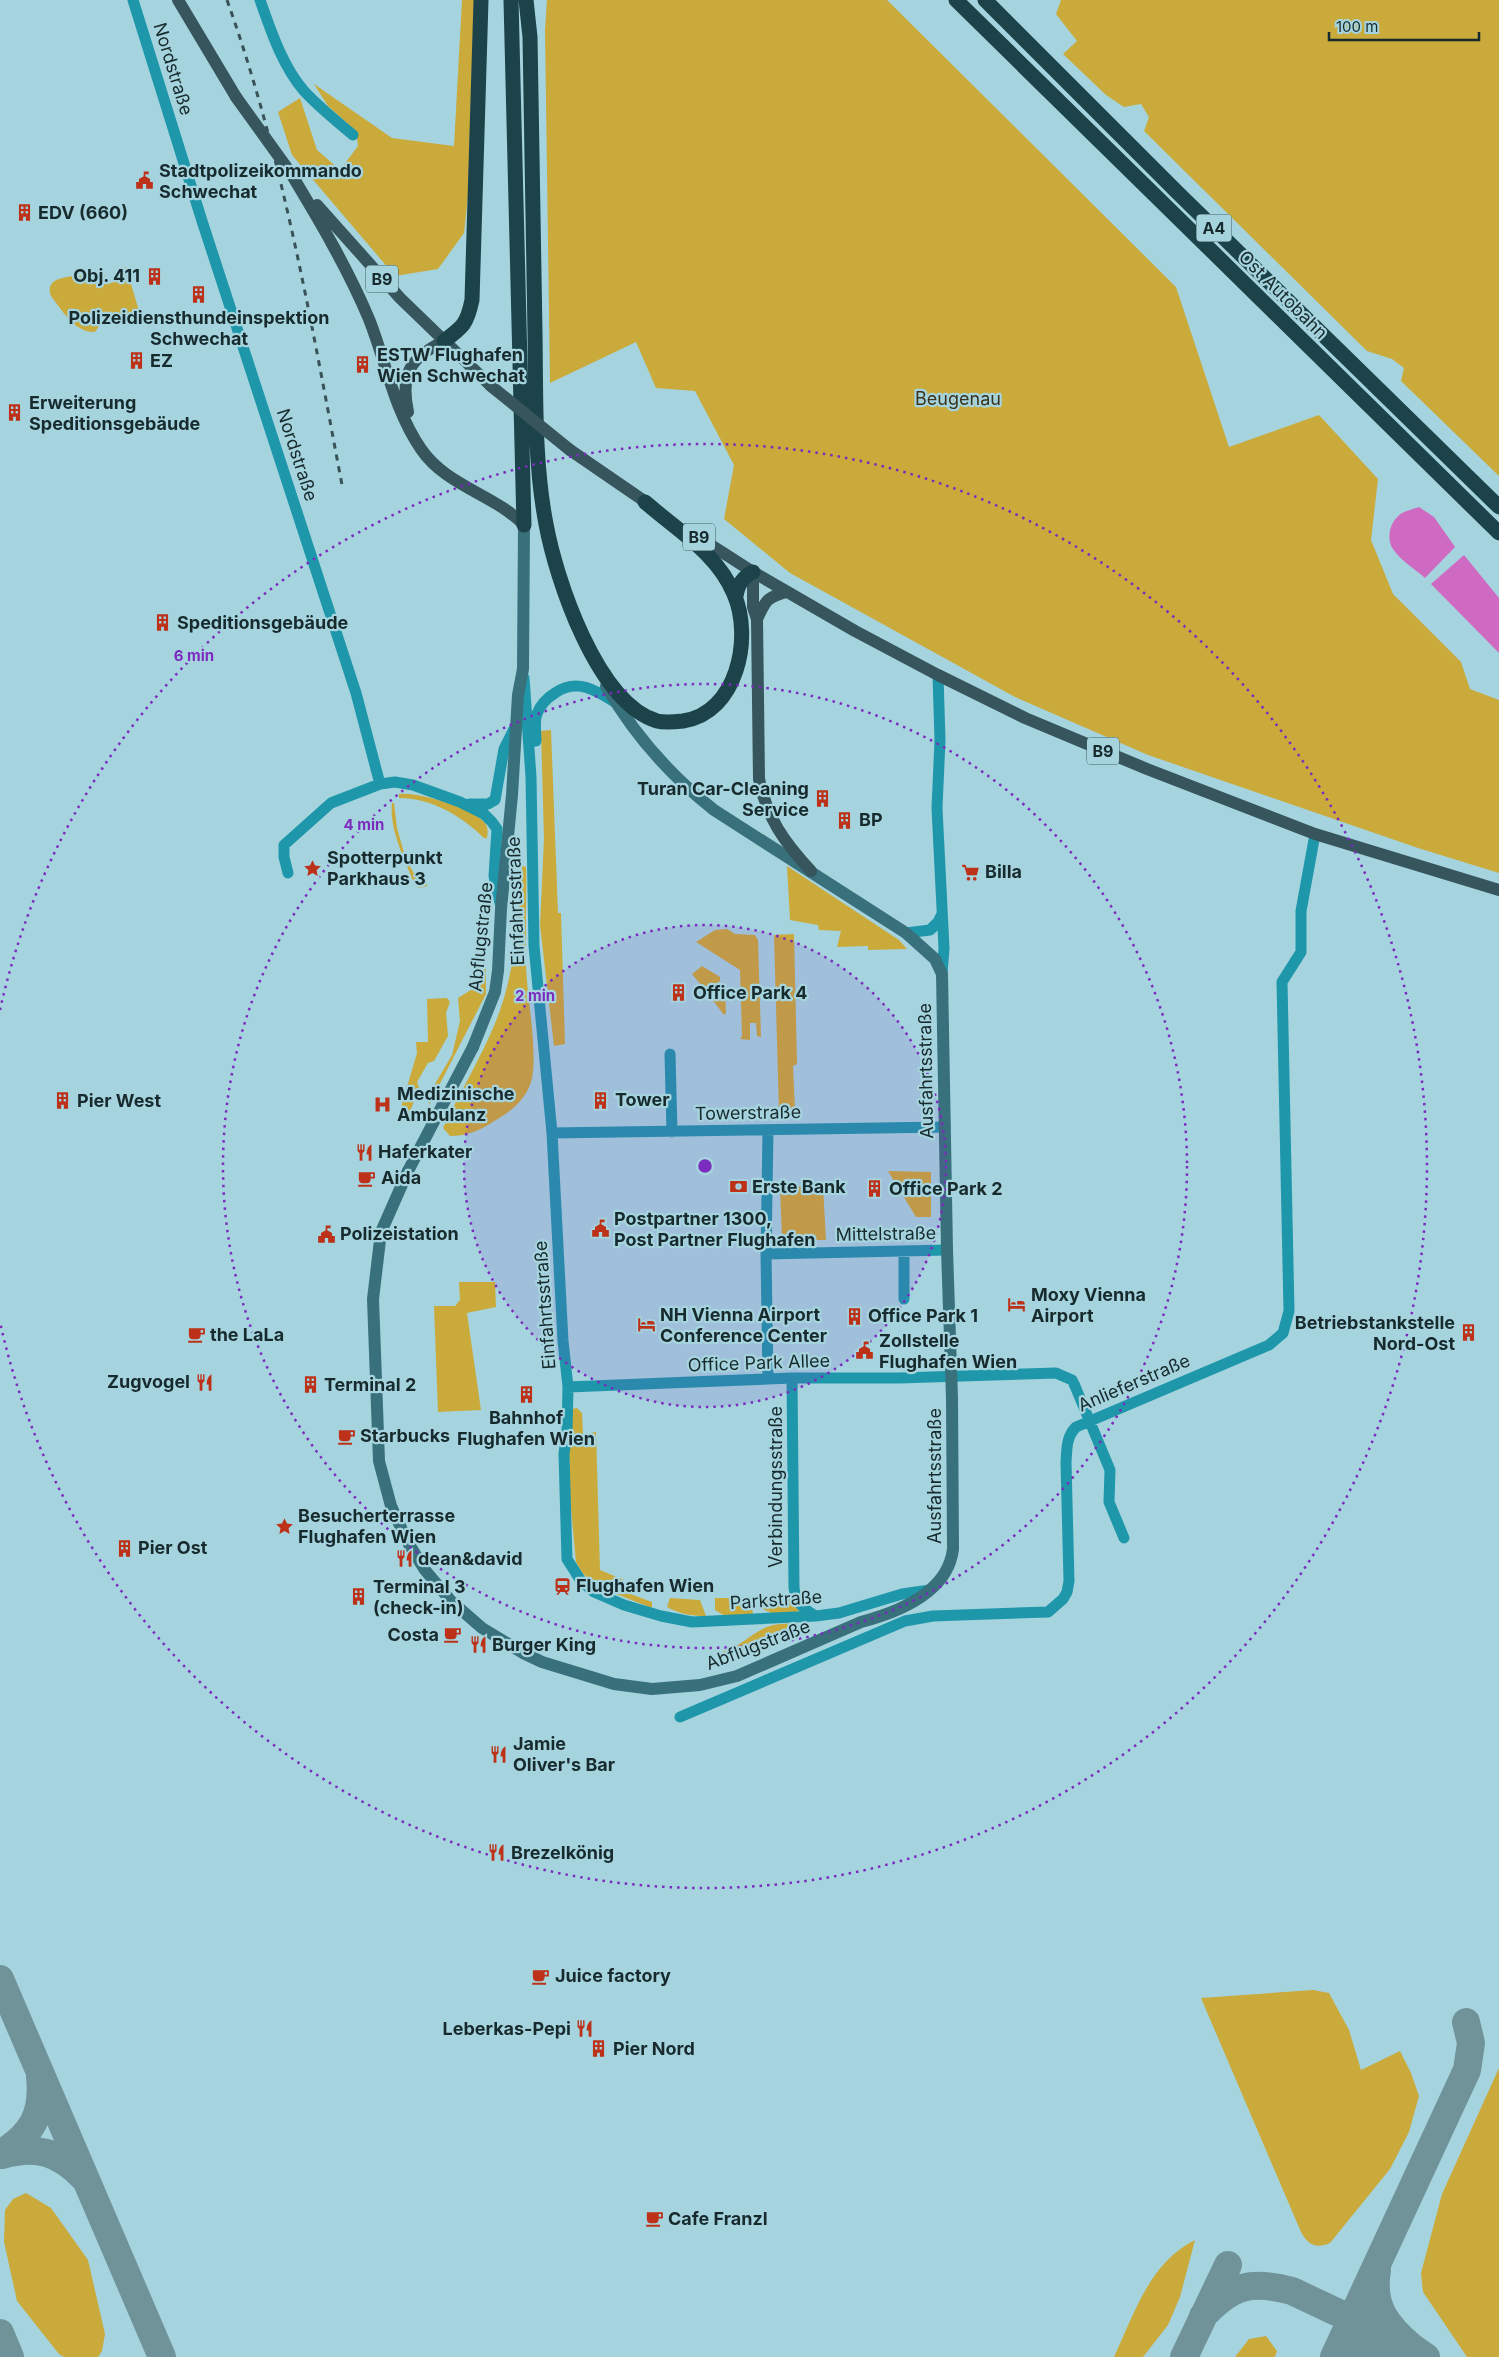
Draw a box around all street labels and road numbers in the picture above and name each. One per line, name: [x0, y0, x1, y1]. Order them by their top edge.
street label: Nordstraße: [149, 20, 198, 118]
road number: A4: [1196, 214, 1232, 242]
street label: Ost Autobahn: [1235, 246, 1332, 343]
road number: B9: [366, 266, 398, 292]
street label: Nordstraße: [273, 406, 322, 504]
road number: B9: [683, 524, 715, 550]
road number: B9: [1087, 738, 1119, 764]
street label: Einfahrtsstraße: [503, 836, 528, 966]
street label: Abflugstraße: [464, 881, 497, 993]
street label: Ausfahrtsstraße: [914, 1003, 937, 1139]
street label: Towerstraße: [695, 1101, 801, 1124]
street label: Mittelstraße: [836, 1222, 936, 1245]
street label: Einfahrtsstraße: [530, 1240, 559, 1370]
street label: Office Park Allee: [688, 1350, 830, 1375]
street label: Anlieferstraße: [1075, 1350, 1193, 1416]
street label: Verbindungsstraße: [765, 1406, 786, 1568]
street label: Ausfahrtsstraße: [924, 1408, 945, 1544]
street label: Parkstraße: [729, 1586, 823, 1613]
street label: Abflugstraße: [703, 1615, 813, 1674]

